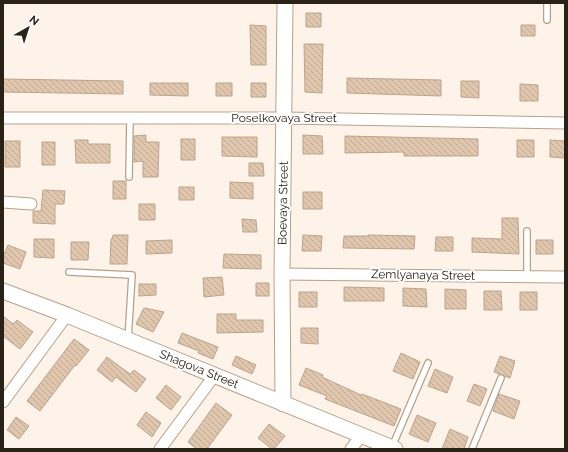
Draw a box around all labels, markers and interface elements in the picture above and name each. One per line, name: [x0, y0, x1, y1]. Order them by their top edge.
north arrow: [8, 8, 48, 48]
text: N: [27, 13, 41, 28]
street label: Poselkovaya Street: [231, 111, 337, 125]
street label: Boevaya Street: [275, 161, 291, 245]
street label: Zemlyanaya Street: [371, 267, 475, 283]
street label: Shagova Street: [157, 347, 241, 391]

